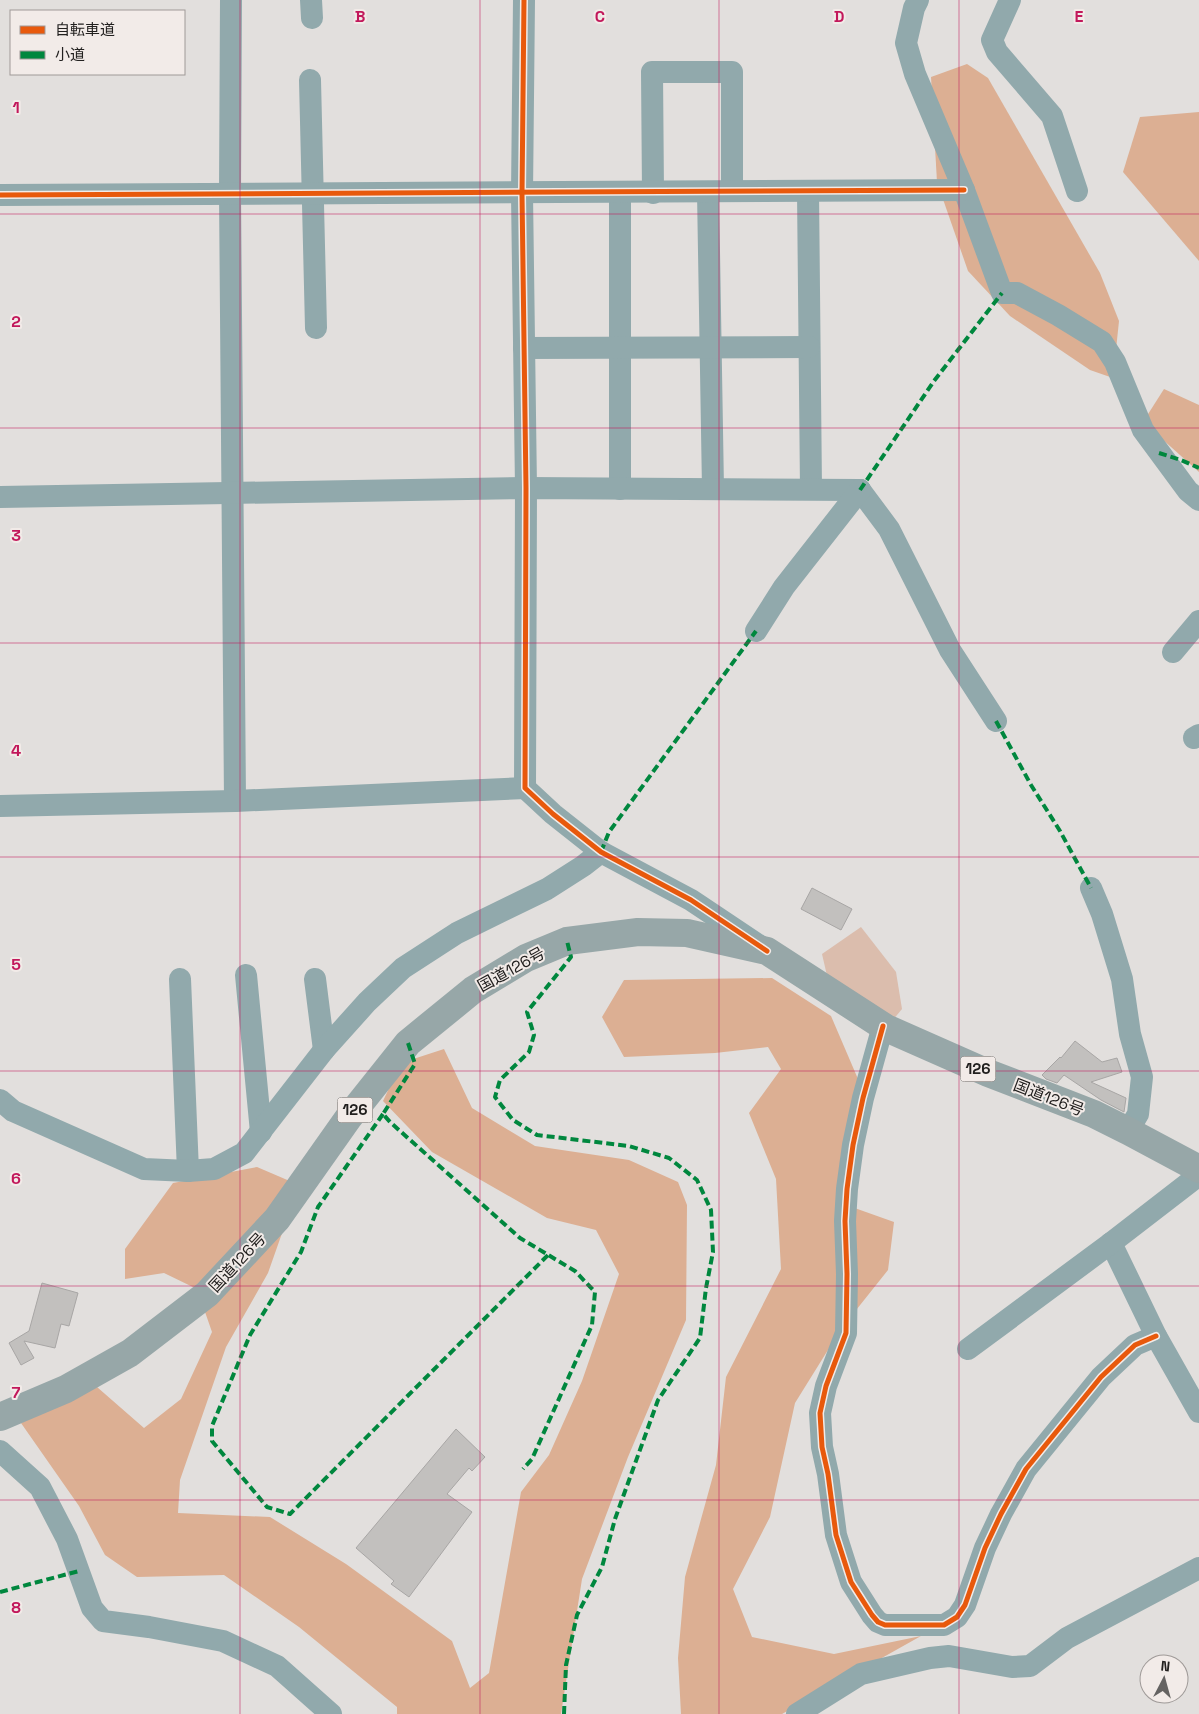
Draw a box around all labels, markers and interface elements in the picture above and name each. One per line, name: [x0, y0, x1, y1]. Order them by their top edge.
text: B: [355, 6, 365, 27]
text: C: [595, 6, 605, 27]
text: D: [834, 6, 844, 27]
text: E: [1075, 6, 1084, 27]
legend: [10, 10, 185, 75]
text: 自転車道: [55, 20, 115, 39]
text: 小道: [55, 45, 85, 64]
text: 1: [12, 97, 20, 118]
text: 2: [11, 311, 21, 332]
text: 3: [11, 525, 21, 546]
text: 4: [11, 740, 21, 761]
street label: 国道126号: [474, 942, 549, 997]
text: 5: [11, 954, 21, 975]
road number: 126: [960, 1056, 996, 1082]
street label: 国道126号: [1010, 1074, 1087, 1121]
road number: 126: [338, 1098, 372, 1122]
text: 6: [11, 1168, 21, 1189]
street label: 国道126号: [204, 1228, 270, 1297]
text: 7: [12, 1382, 21, 1403]
text: 8: [11, 1597, 21, 1618]
north arrow: [1139, 1654, 1189, 1704]
text: N: [1160, 1657, 1171, 1676]

